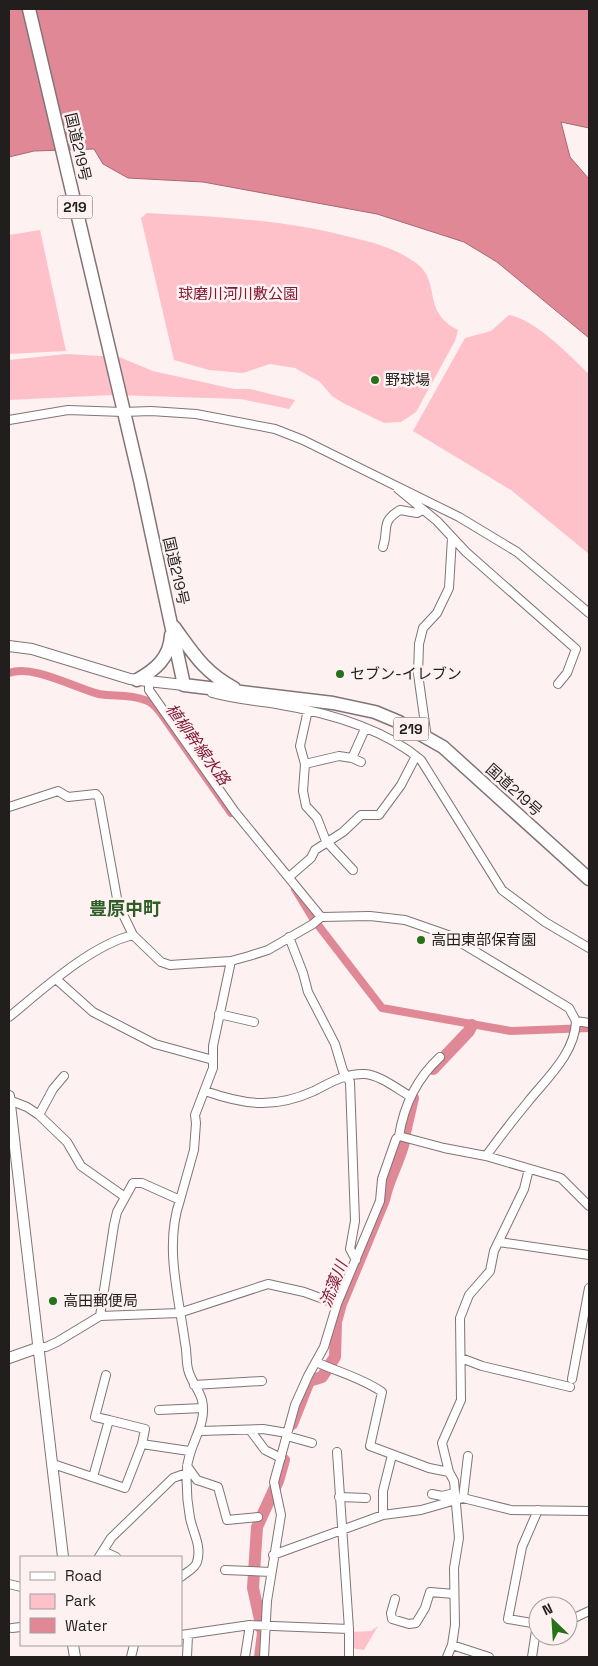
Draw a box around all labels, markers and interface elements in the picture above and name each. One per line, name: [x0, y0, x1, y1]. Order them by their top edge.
street label: 国道219号: [61, 111, 96, 183]
road number: 219: [58, 196, 92, 218]
park label: 球磨川河川敷公園: [178, 284, 298, 303]
place label: 野球場: [385, 370, 430, 389]
marker: 野球場: [369, 374, 381, 386]
street label: 国道219号: [159, 535, 194, 607]
place label: セブン-イレブン: [350, 664, 462, 683]
marker: セブン-イレブン: [334, 668, 346, 680]
water label: 植柳幹線水路: [161, 699, 235, 791]
road number: 219: [394, 718, 428, 741]
street label: 国道219号: [482, 759, 547, 820]
district label: 豊原中町: [89, 897, 161, 920]
place label: 高田東部保育園: [431, 930, 536, 949]
marker: 高田東部保育園: [415, 934, 427, 946]
water label: 流藻川: [315, 1256, 353, 1310]
place label: 高田郵便局: [63, 1291, 138, 1310]
marker: 高田郵便局: [47, 1295, 59, 1307]
legend: [20, 1556, 182, 1646]
text: Road: [65, 1566, 102, 1585]
text: Park: [65, 1591, 96, 1610]
north arrow: [528, 1596, 578, 1646]
text: N: [539, 1599, 556, 1619]
text: Water: [65, 1616, 108, 1635]

